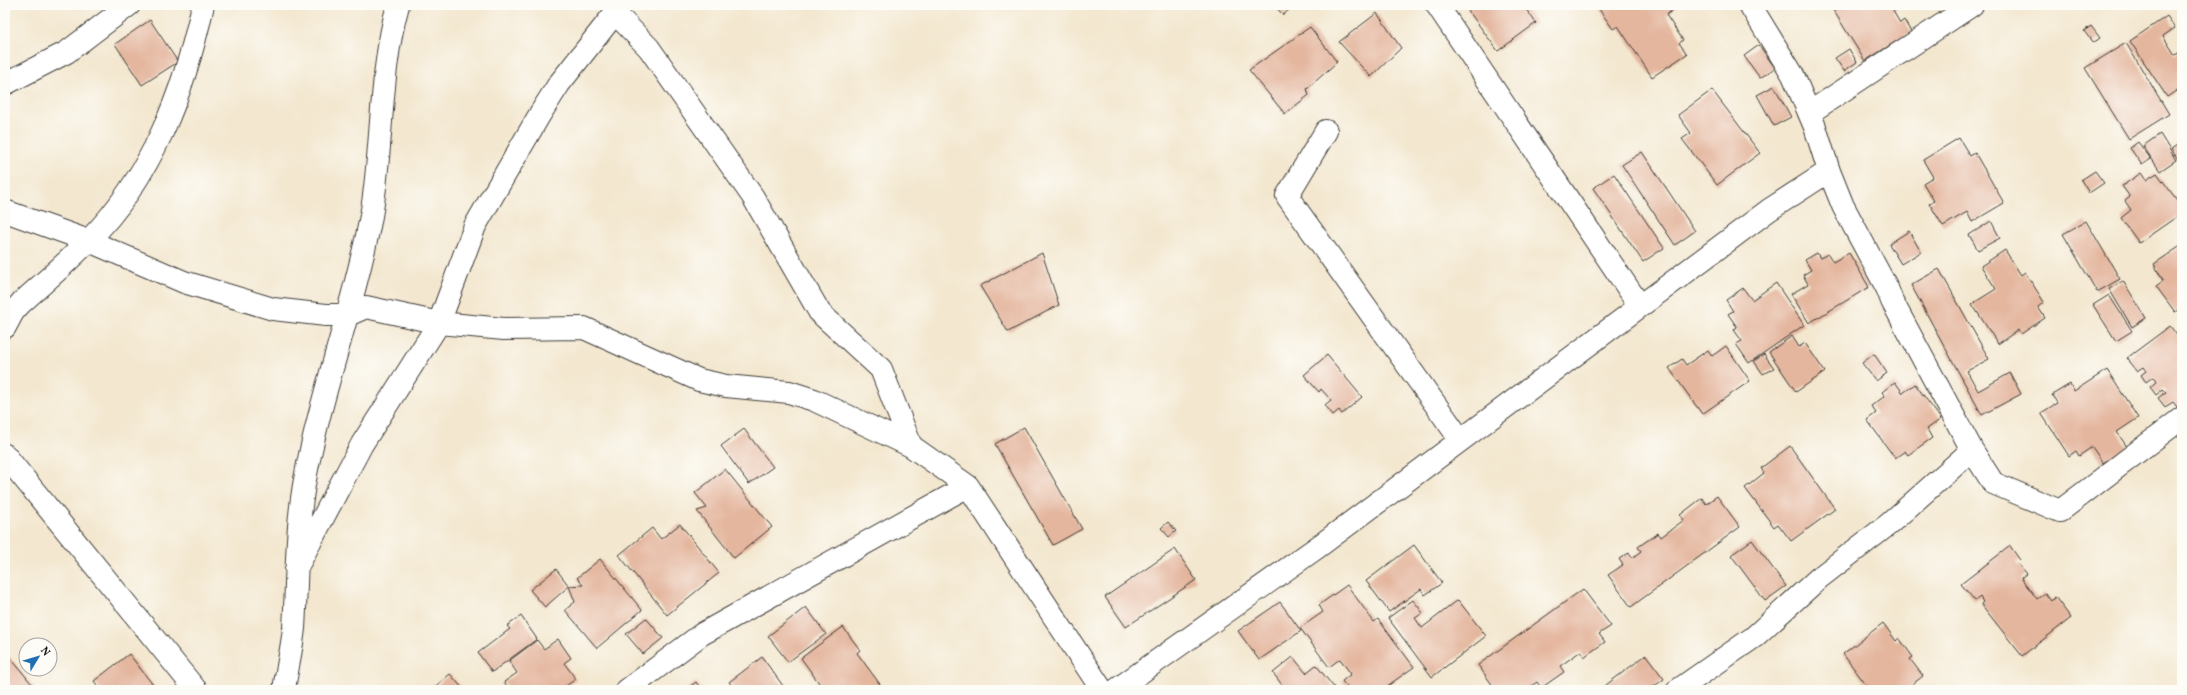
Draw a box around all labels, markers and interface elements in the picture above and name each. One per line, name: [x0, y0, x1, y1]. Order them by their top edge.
north arrow: [18, 637, 58, 677]
text: N: [36, 644, 53, 660]

